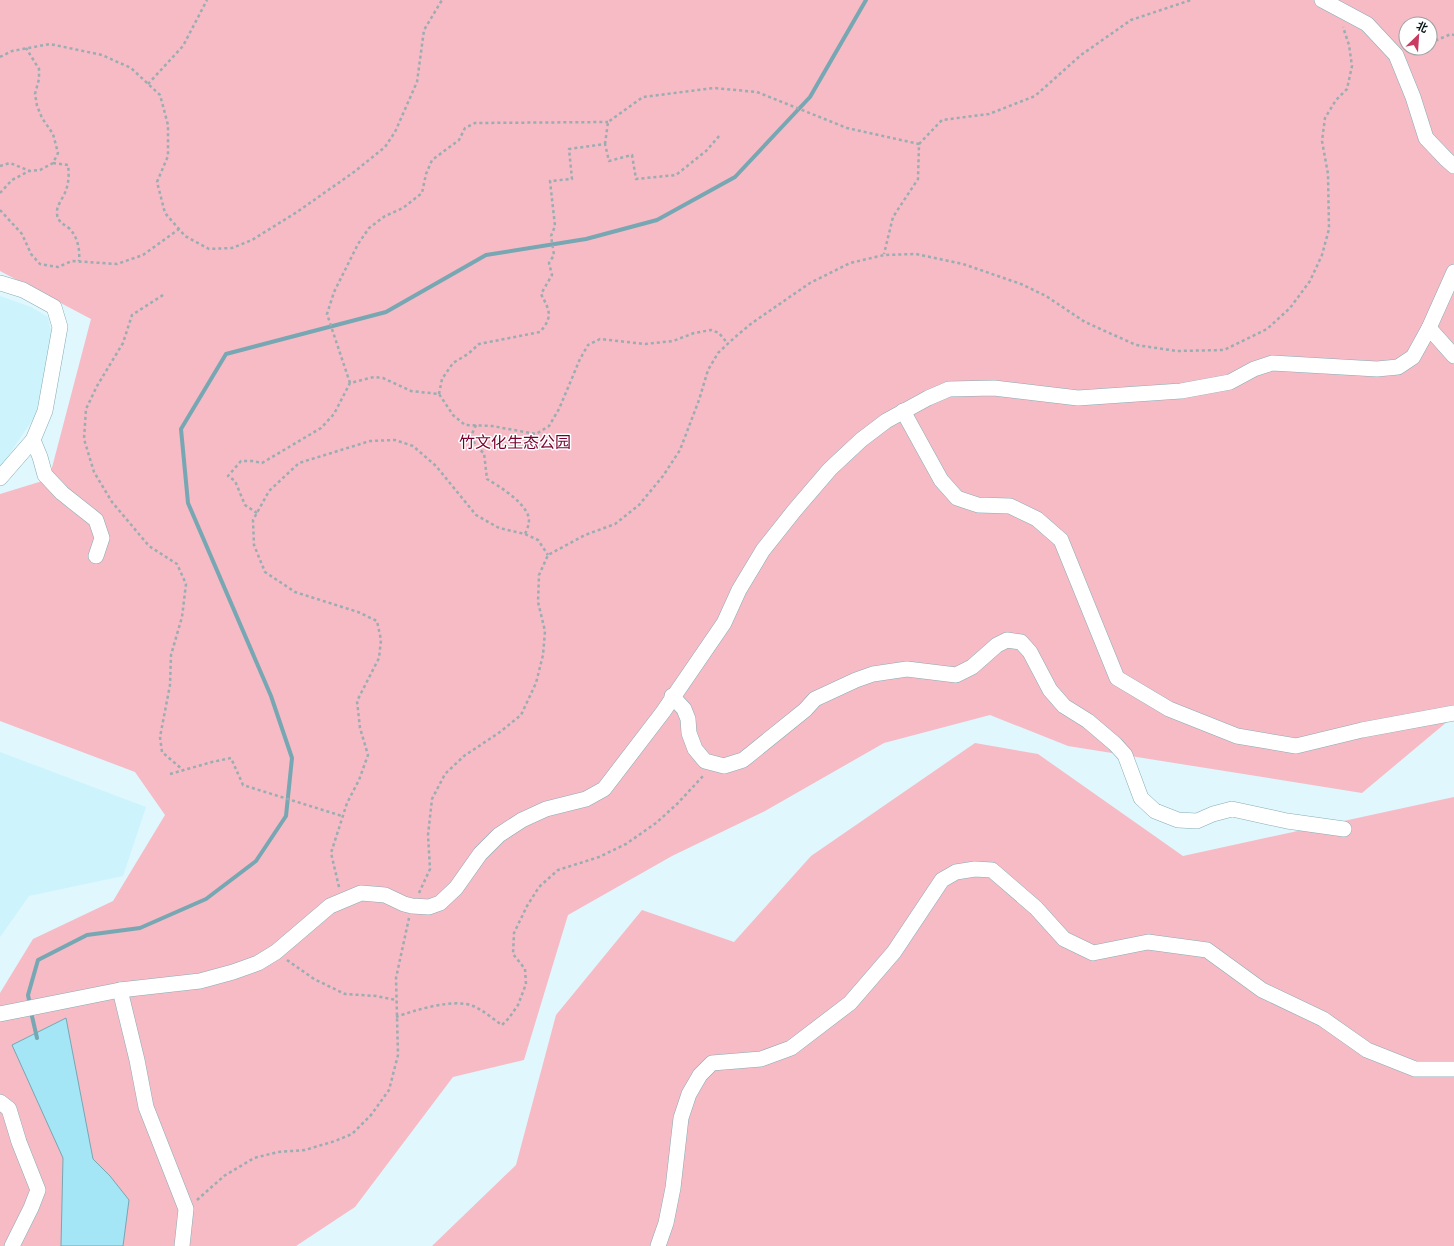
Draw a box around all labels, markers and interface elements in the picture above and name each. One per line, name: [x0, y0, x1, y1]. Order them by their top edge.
north arrow: [1398, 16, 1438, 56]
text: 北: [1415, 20, 1429, 35]
park label: 竹文化生态公园: [459, 434, 571, 451]

